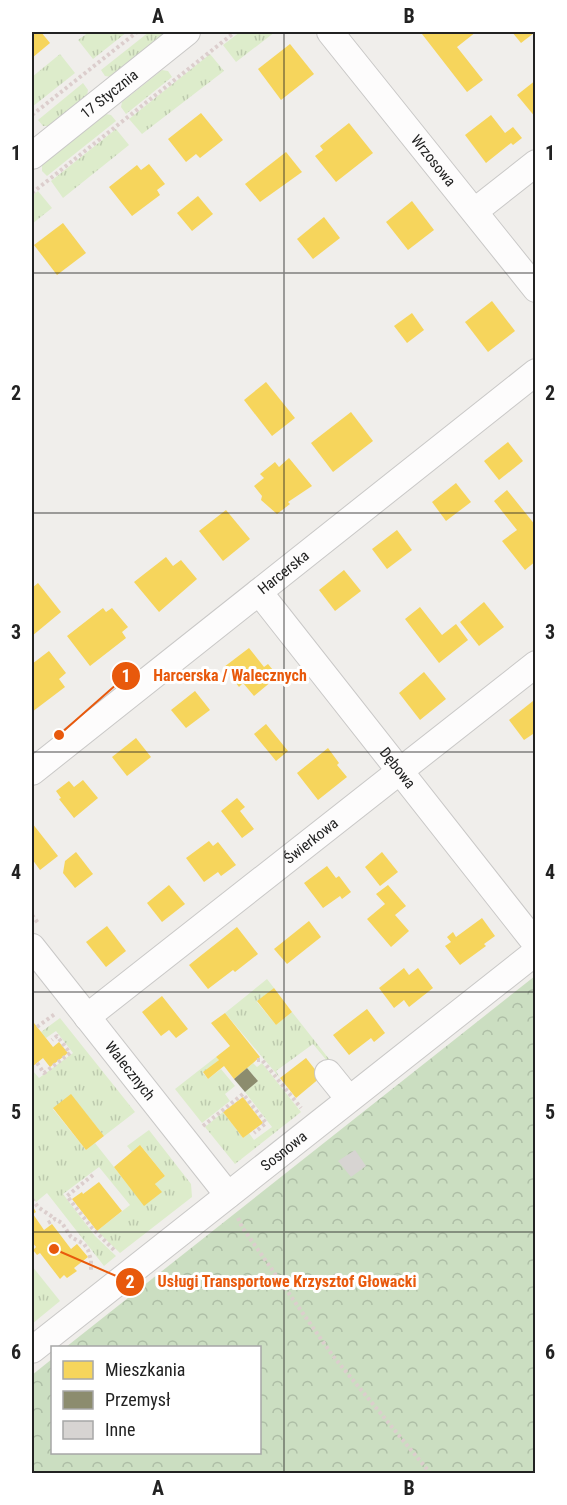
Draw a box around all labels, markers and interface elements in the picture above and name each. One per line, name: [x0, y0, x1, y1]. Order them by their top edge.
text: A: [152, 4, 164, 28]
text: B: [403, 4, 415, 28]
street label: 17 Stycznia: [77, 66, 142, 122]
street label: Wrzosowa: [407, 131, 459, 190]
text: 1: [11, 141, 21, 165]
text: 1: [545, 141, 555, 165]
text: 2: [11, 381, 21, 405]
text: 2: [545, 381, 555, 405]
street label: Harcerska: [254, 547, 313, 598]
text: 3: [11, 620, 21, 644]
text: 3: [545, 620, 555, 644]
callout: Harcerska / Walecznych: [111, 659, 318, 693]
text: 1: [121, 665, 131, 686]
text: Harcerska / Walecznych: [153, 666, 307, 685]
street label: Dębowa: [376, 744, 419, 792]
street label: Świerkowa: [280, 814, 342, 868]
text: 4: [11, 860, 21, 884]
text: 4: [545, 860, 555, 884]
street label: Walecznych: [101, 1038, 159, 1104]
text: 5: [11, 1100, 21, 1124]
text: 5: [545, 1100, 555, 1124]
street label: Sosnowa: [257, 1127, 311, 1175]
callout: Usługi Transportowe Krzysztof Głowacki: [115, 1265, 428, 1299]
text: 2: [125, 1271, 135, 1292]
text: Usługi Transportowe Krzysztof Głowacki: [158, 1272, 416, 1291]
text: 6: [11, 1340, 21, 1364]
text: 6: [545, 1340, 555, 1364]
legend: [51, 1346, 261, 1454]
text: Mieszkania: [105, 1359, 185, 1380]
text: Przemysł: [105, 1389, 171, 1410]
text: Inne: [105, 1419, 135, 1440]
text: A: [152, 1476, 164, 1500]
text: B: [403, 1476, 415, 1500]

